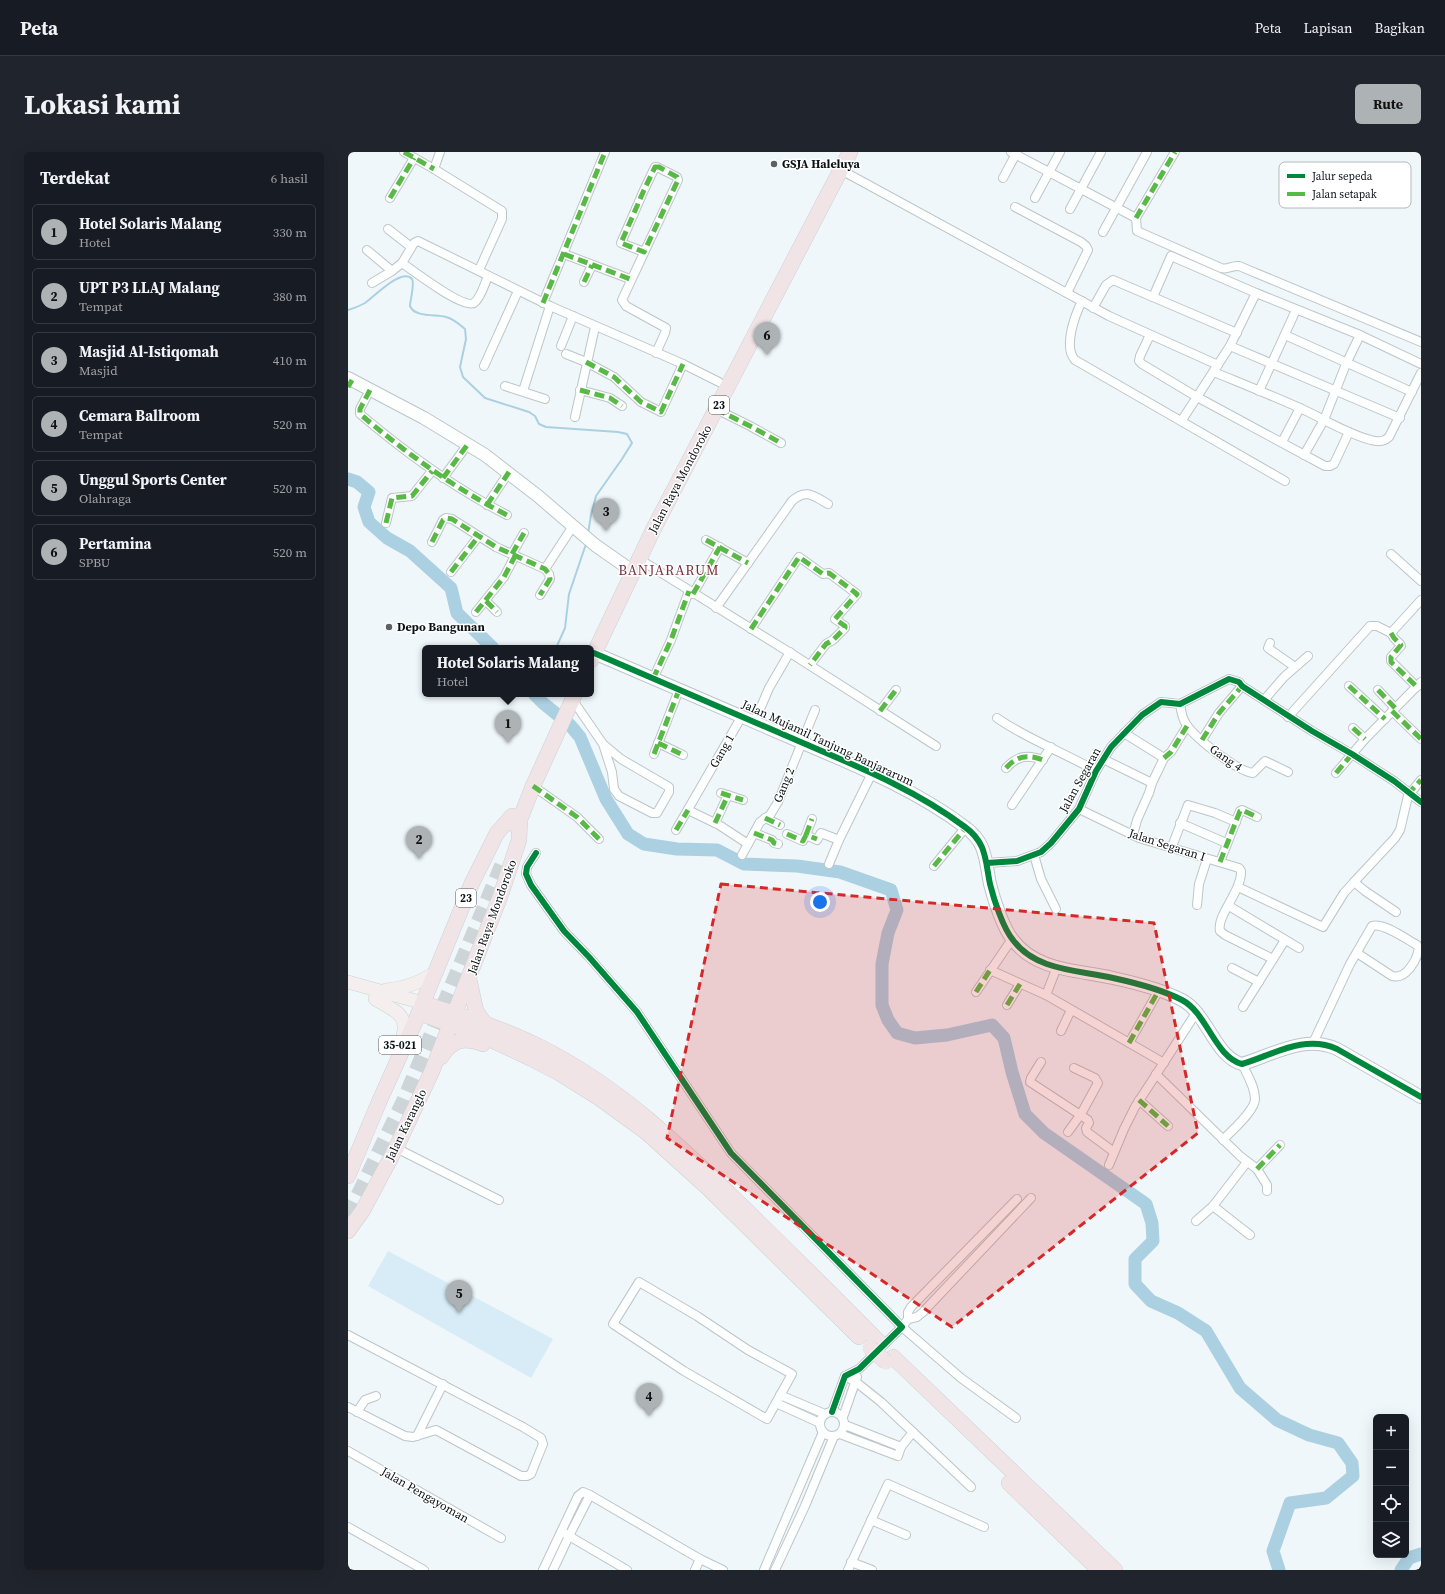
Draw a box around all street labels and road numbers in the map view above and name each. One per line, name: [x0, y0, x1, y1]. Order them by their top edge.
road number: 23: [709, 396, 729, 414]
street label: Jalan Raya Mondoroko: [644, 422, 716, 537]
street label: Jalan Mujamil Tanjung Banjararum: [738, 696, 917, 790]
street label: Gang 1: [706, 731, 738, 771]
street label: Gang 4: [1206, 741, 1246, 775]
street label: Jalan Segaran: [1055, 744, 1105, 816]
street label: Gang 2: [770, 765, 798, 805]
street label: Jalan Segaran I: [1126, 825, 1207, 865]
street label: Jalan Raya Mondoroko: [464, 857, 520, 977]
road number: 23: [456, 889, 476, 907]
road number: 35-021: [379, 1036, 421, 1054]
street label: Jalan Karanglo: [381, 1086, 431, 1165]
street label: Jalan Pengayoman: [377, 1463, 472, 1527]

